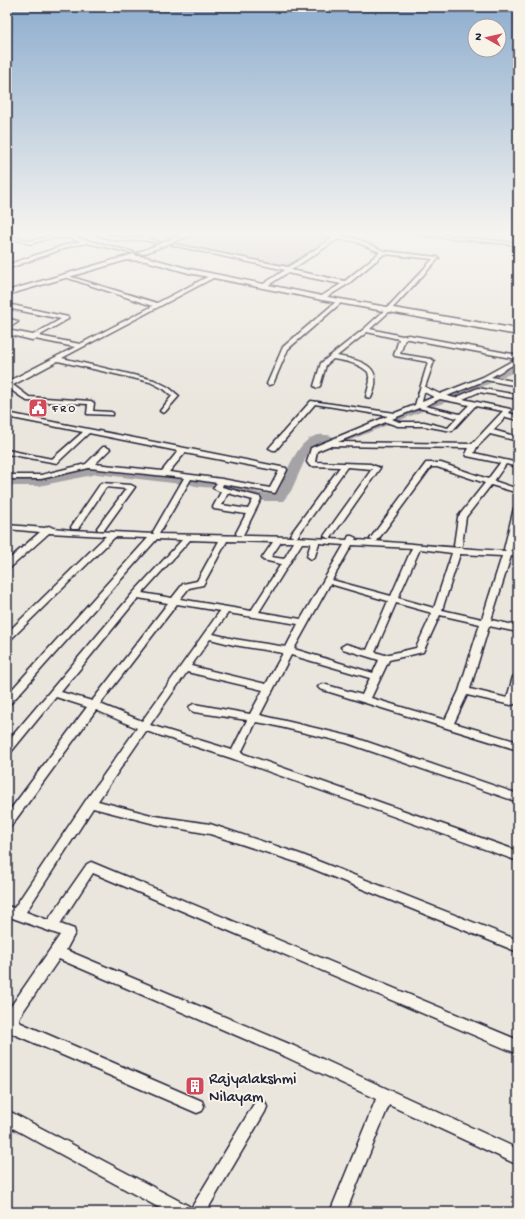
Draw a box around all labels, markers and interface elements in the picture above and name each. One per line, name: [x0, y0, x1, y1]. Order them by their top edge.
north arrow: [467, 18, 507, 58]
text: N: [473, 32, 486, 41]
public building icon: F R O: [27, 397, 49, 419]
place label: F R O: [51, 404, 76, 416]
place label: Rajyalakshmi Nilayam: [209, 1071, 297, 1108]
building icon: Rajyalakshmi Nilayam: [184, 1075, 206, 1097]

